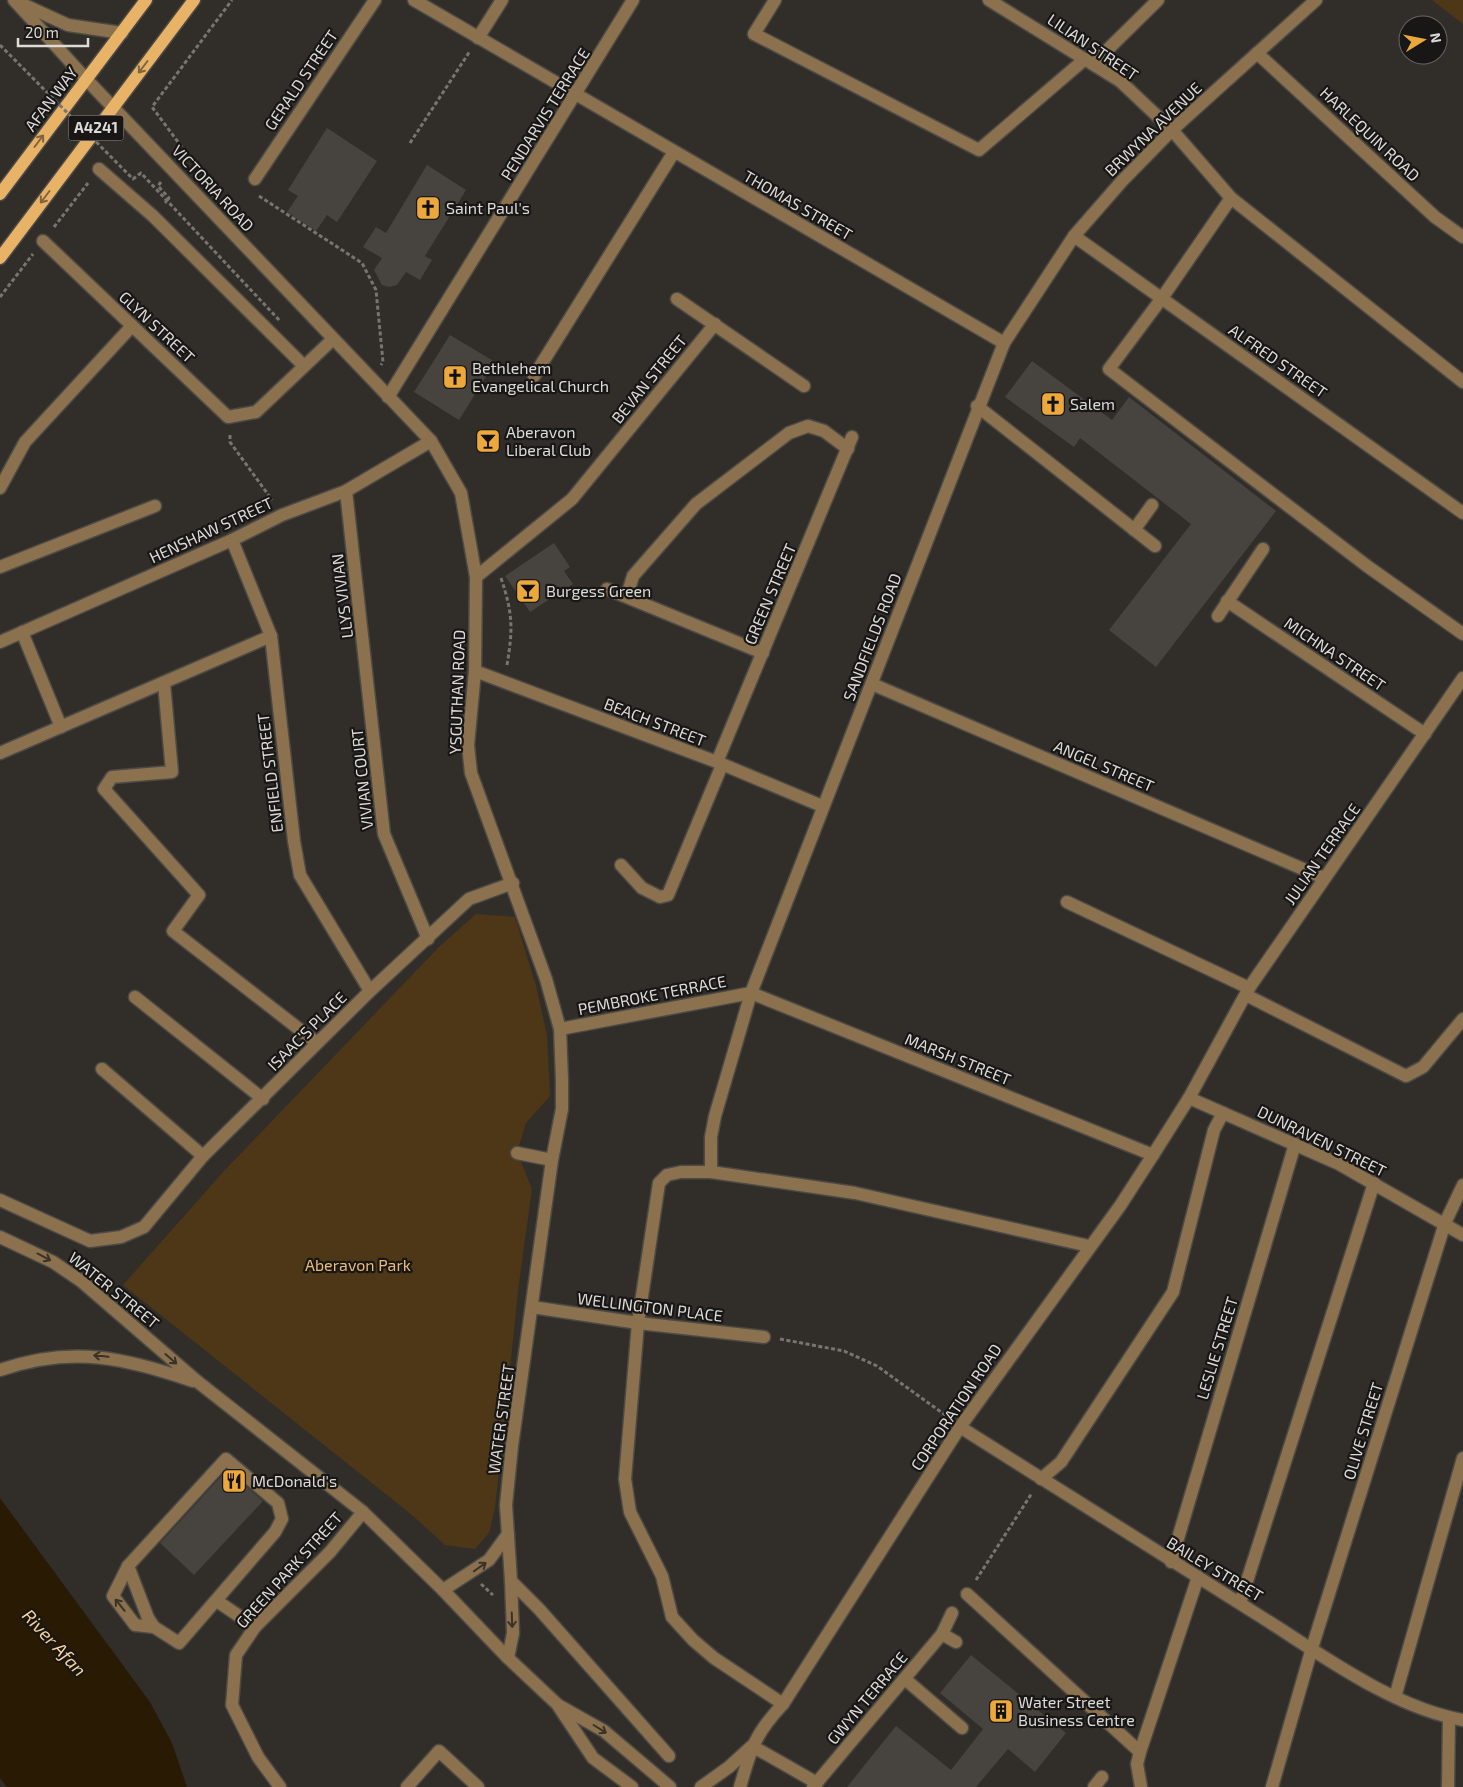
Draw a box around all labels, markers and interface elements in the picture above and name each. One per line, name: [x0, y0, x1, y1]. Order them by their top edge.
street label: LILIAN STREET: [1044, 9, 1142, 84]
scale bar: [18, 15, 88, 47]
north arrow: [1398, 15, 1448, 65]
text: 20 m: [25, 23, 59, 41]
street label: GERALD STREET: [260, 26, 341, 133]
text: N: [1427, 31, 1446, 44]
street label: PENDARVIS TERRACE: [496, 44, 593, 183]
one-way arrow: [138, 60, 148, 74]
street label: AFAN WAY: [20, 63, 81, 135]
street label: BRWYNA AVENUE: [1100, 78, 1205, 180]
street label: HARLEQUIN ROAD: [1316, 83, 1424, 185]
road number: A4241: [68, 116, 124, 140]
one-way arrow: [34, 135, 45, 148]
street label: VICTORIA ROAD: [169, 141, 258, 235]
street label: THOMAS STREET: [740, 166, 856, 243]
one-way arrow: [40, 190, 51, 203]
church icon: Saint Paul's: [415, 195, 441, 221]
place label: Saint Paul's: [446, 198, 530, 217]
street label: GLYN STREET: [116, 287, 199, 366]
street label: ALFRED STREET: [1226, 320, 1331, 401]
street label: BEVAN STREET: [607, 331, 690, 427]
place label: Bethlehem Evangelical Church: [472, 358, 609, 395]
church icon: Bethlehem Evangelical Church: [442, 364, 468, 390]
church icon: Salem: [1040, 391, 1066, 417]
place label: Salem: [1070, 394, 1115, 413]
place label: Aberavon Liberal Club: [506, 422, 591, 459]
bar icon: Aberavon Liberal Club: [475, 428, 501, 454]
street label: HENSHAW STREET: [146, 493, 276, 566]
street label: GREEN STREET: [740, 540, 799, 647]
street label: LLYS VIVIAN: [327, 553, 356, 640]
street label: SANDFIELDS ROAD: [838, 570, 905, 703]
bar icon: Burgess Green: [515, 578, 541, 604]
place label: Burgess Green: [546, 581, 651, 600]
street label: MICHNA STREET: [1281, 613, 1389, 694]
street label: YSGUTHAN ROAD: [445, 629, 468, 755]
street label: BEACH STREET: [602, 693, 709, 750]
street label: ENFIELD STREET: [253, 712, 286, 834]
street label: VIVIAN COURT: [347, 727, 376, 831]
street label: ANGEL STREET: [1051, 736, 1157, 795]
street label: JULIAN TERRACE: [1280, 800, 1364, 908]
street label: PEMBROKE TERRACE: [576, 971, 728, 1018]
street label: ISAAC'S PLACE: [263, 987, 350, 1074]
street label: MARSH STREET: [902, 1029, 1014, 1088]
street label: DUNRAVEN STREET: [1255, 1101, 1390, 1180]
street label: WATER STREET: [65, 1247, 163, 1332]
one-way arrow: [37, 1253, 51, 1263]
park label: Aberavon Park: [305, 1255, 411, 1274]
street label: WELLINGTON PLACE: [576, 1288, 724, 1325]
street label: LESLIE STREET: [1192, 1294, 1241, 1402]
street label: CORPORATION ROAD: [906, 1340, 1005, 1474]
one-way arrow: [93, 1351, 109, 1361]
one-way arrow: [164, 1353, 177, 1365]
street label: WATER STREET: [483, 1363, 518, 1475]
street label: OLIVE STREET: [1339, 1380, 1386, 1482]
restaurant icon: McDonald's: [221, 1468, 247, 1494]
place label: McDonald's: [252, 1471, 337, 1490]
street label: GREEN PARK STREET: [231, 1508, 346, 1632]
street label: BAILEY STREET: [1164, 1532, 1267, 1605]
one-way arrow: [473, 1561, 486, 1572]
one-way arrow: [114, 1598, 125, 1611]
water label: River Afan: [18, 1604, 91, 1680]
one-way arrow: [508, 1611, 517, 1627]
street label: GWYN TERRACE: [822, 1648, 911, 1748]
place label: Water Street Business Centre: [1018, 1692, 1135, 1729]
building icon: Water Street Business Centre: [988, 1698, 1014, 1724]
one-way arrow: [593, 1725, 607, 1735]

